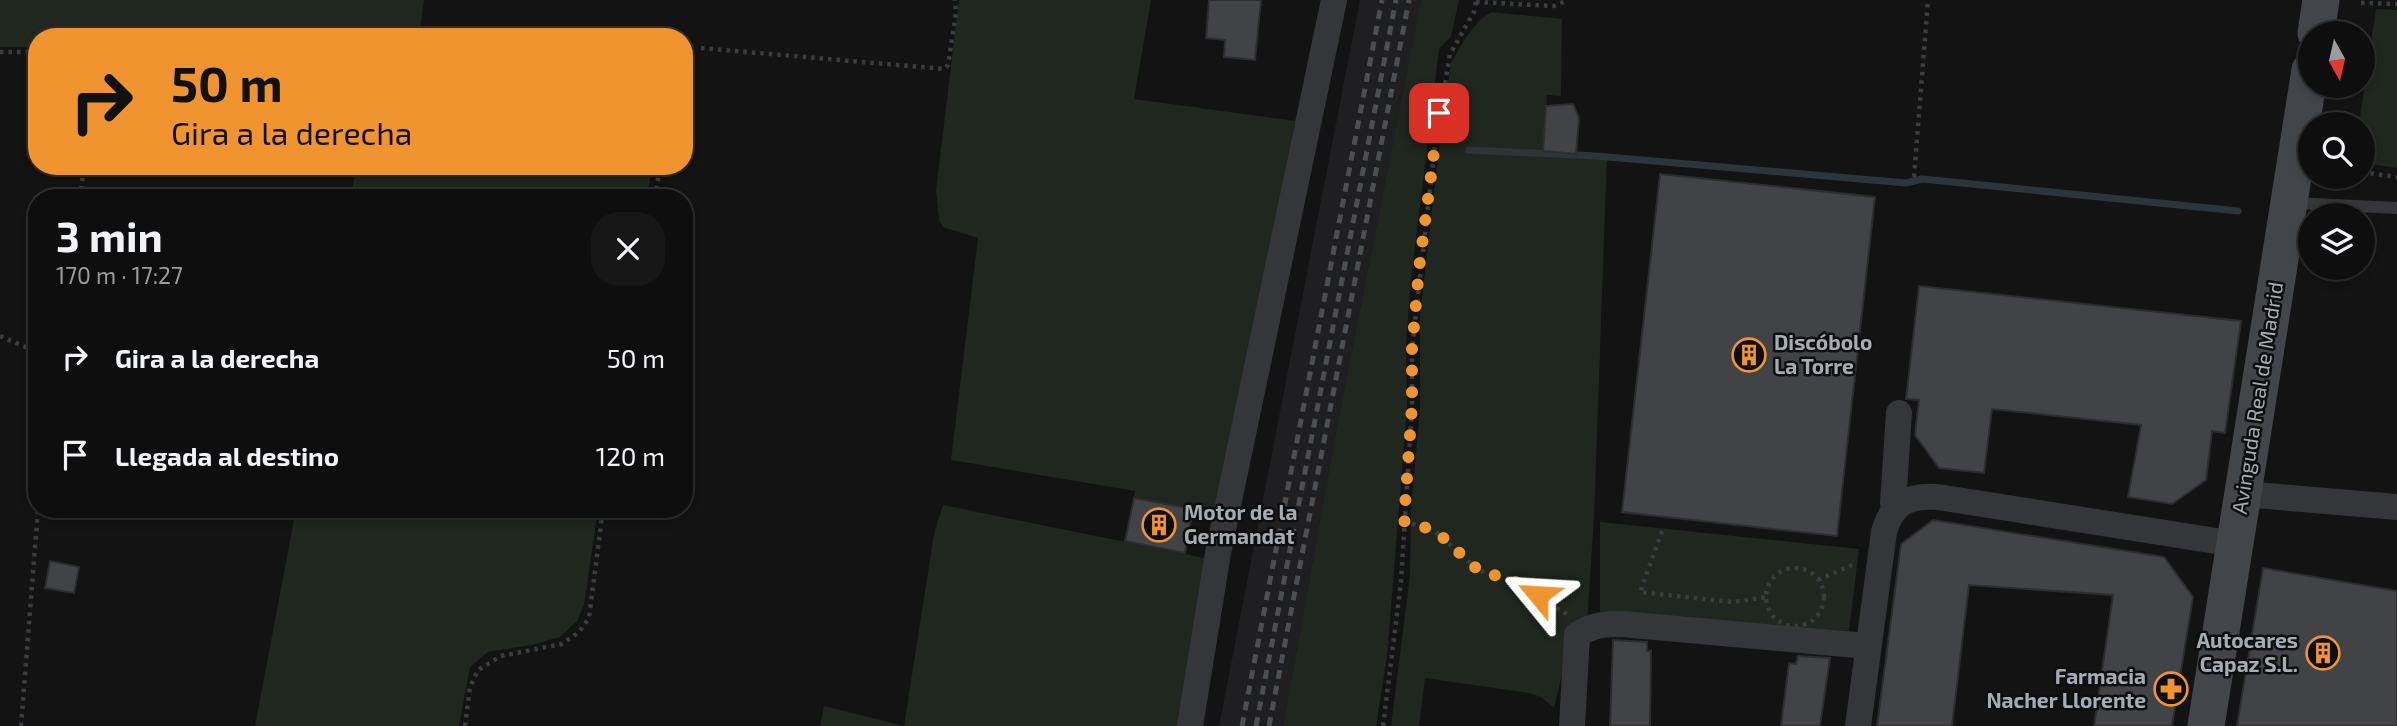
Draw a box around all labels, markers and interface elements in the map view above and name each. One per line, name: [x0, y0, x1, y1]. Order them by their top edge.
north arrow: [2298, 21, 2375, 98]
map controls: [2298, 21, 2375, 280]
text: 50 m: [171, 53, 283, 112]
icon: right: [56, 56, 147, 147]
pin: [1409, 83, 1469, 143]
icon: arrive: [1420, 94, 1458, 132]
button: search: [2298, 112, 2375, 189]
text: Gira a la derecha: [171, 113, 412, 151]
button: layers: [2298, 203, 2375, 280]
text: 3 min: [56, 210, 163, 260]
button: close: [591, 212, 665, 286]
text: 170 m · 17:27: [56, 261, 183, 289]
street label: Avinguda Real de Madrid: [2226, 280, 2287, 516]
place label: Discóbolo La Torre: [1774, 329, 1872, 378]
building icon: Discóbolo La Torre: [1730, 336, 1768, 374]
icon: right: [56, 338, 94, 376]
text: Gira a la derecha: [115, 342, 319, 373]
text: 50 m: [607, 342, 665, 373]
icon: arrive: [56, 436, 94, 474]
text: Llegada al destino: [115, 440, 339, 471]
text: 120 m: [596, 440, 665, 471]
place label: Motor de la Germandat: [1184, 499, 1297, 548]
building icon: Motor de la Germandat: [1140, 506, 1178, 544]
position arrow: [1501, 558, 1575, 632]
place label: Autocares Capaz S.L.: [2196, 627, 2298, 676]
building icon: Autocares Capaz S.L.: [2304, 634, 2342, 672]
place label: Farmacia Nacher Llorente: [1986, 663, 2146, 712]
pharmacy icon: Farmacia Nacher Llorente: [2152, 670, 2190, 708]

